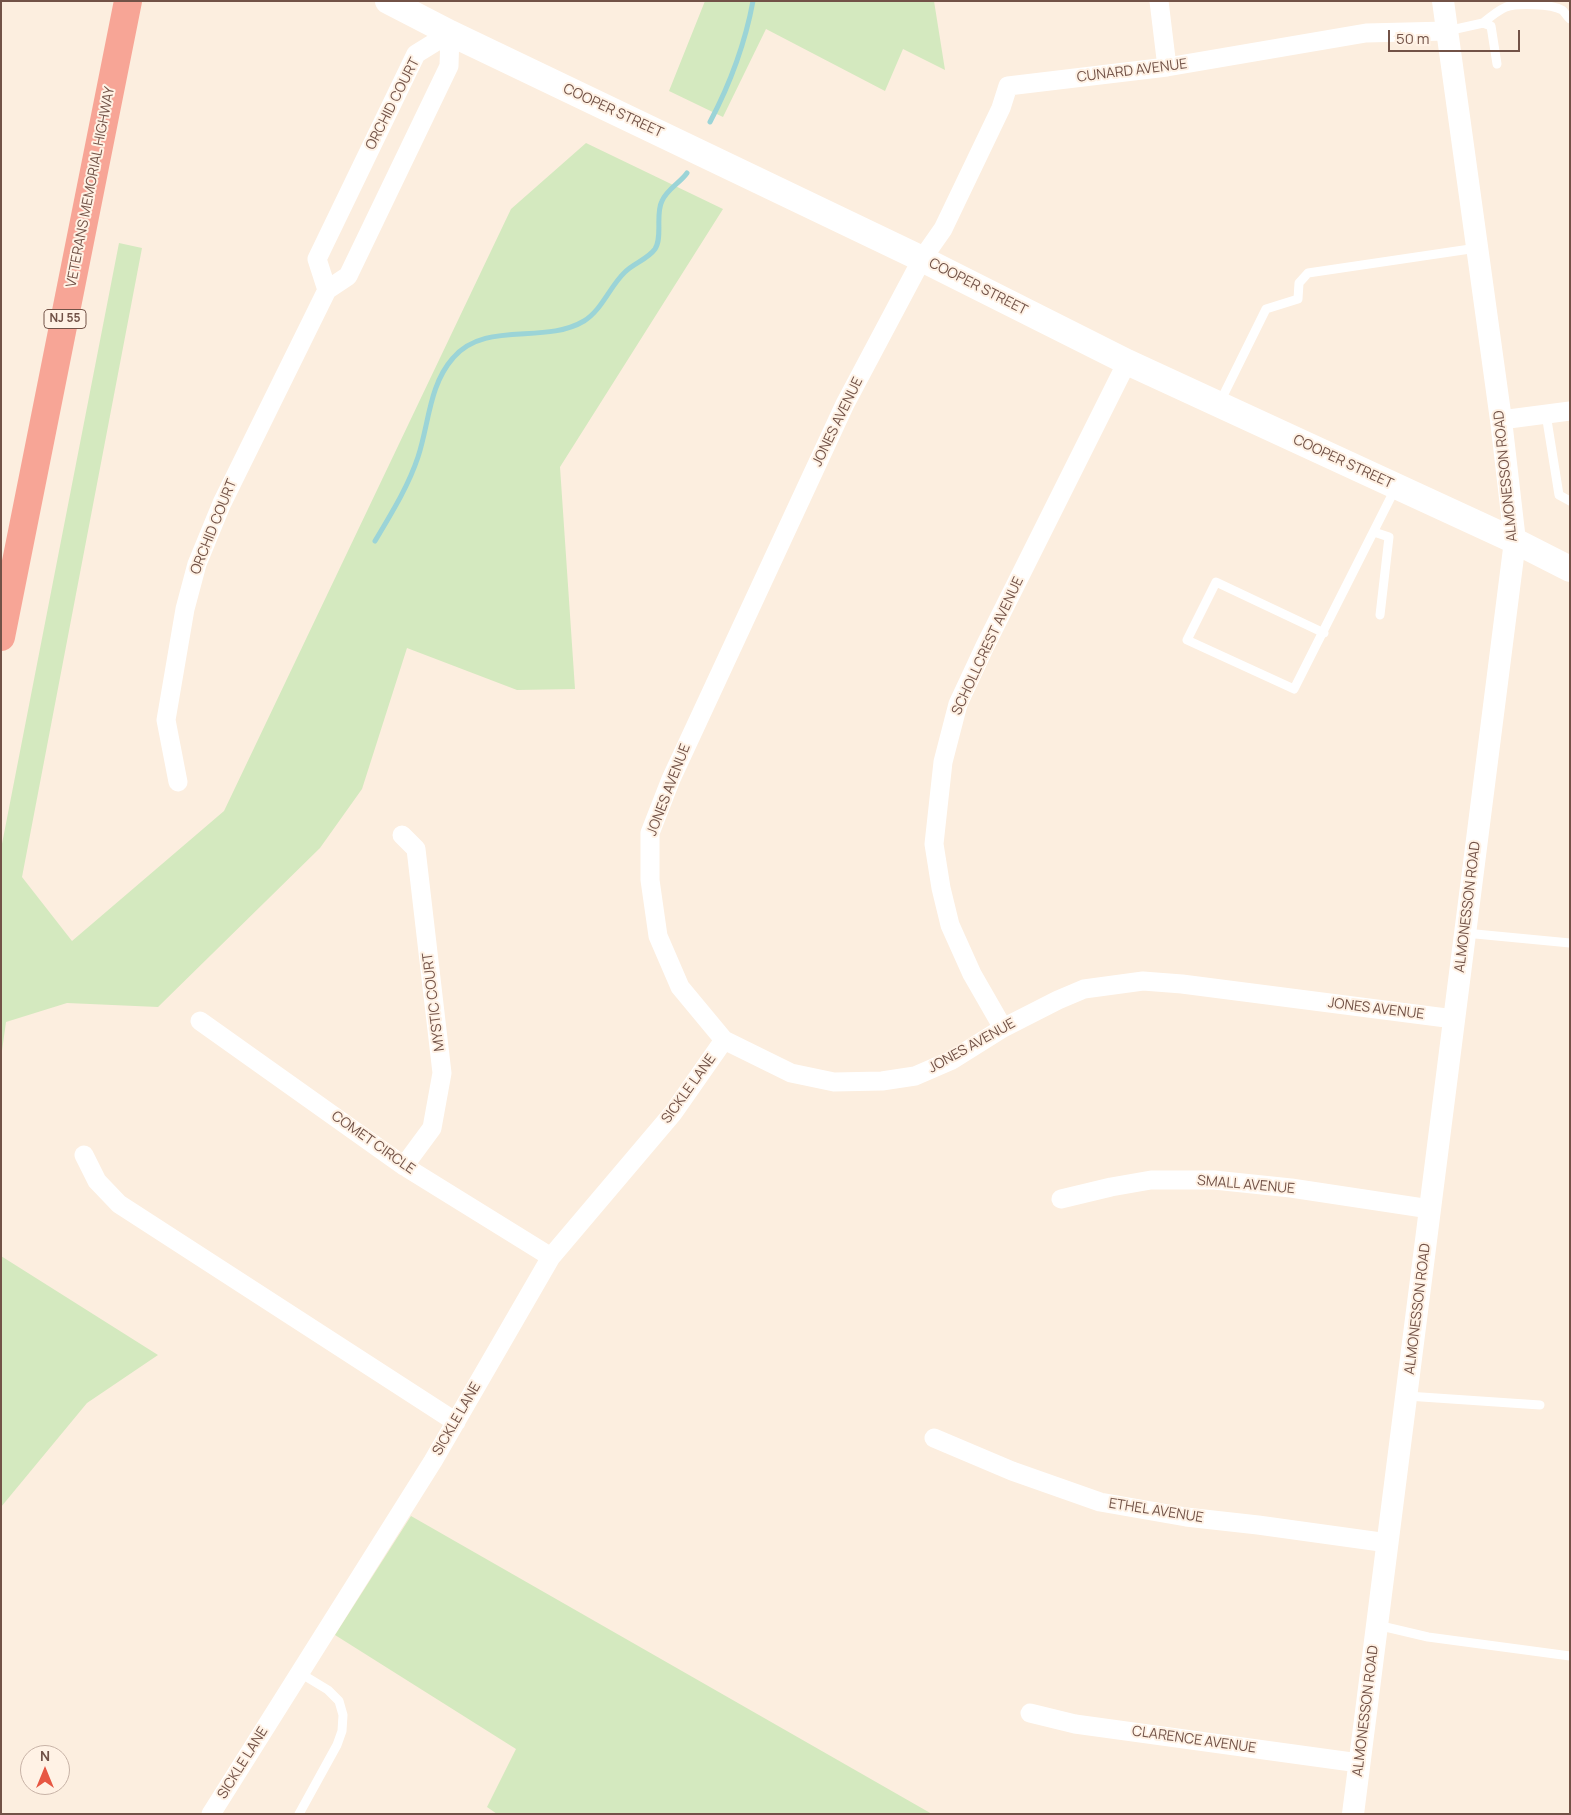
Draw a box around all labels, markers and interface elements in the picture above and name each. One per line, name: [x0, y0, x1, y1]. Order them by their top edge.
scale bar: [1391, 20, 1524, 52]
text: 50 m: [1396, 28, 1430, 49]
street label: ORCHID COURT: [363, 55, 423, 153]
street label: CUNARD AVENUE: [1076, 56, 1188, 86]
street label: COOPER STREET: [560, 80, 666, 142]
street label: VETERANS MEMORIAL HIGHWAY: [63, 85, 119, 289]
street label: COOPER STREET: [926, 255, 1030, 319]
road number: NJ 55: [44, 310, 86, 328]
street label: JONES AVENUE: [809, 375, 867, 469]
street label: ALMONESSON ROAD: [1491, 409, 1521, 543]
street label: COOPER STREET: [1290, 431, 1396, 493]
street label: ORCHID COURT: [187, 477, 241, 577]
street label: SCHOLLCREST AVENUE: [949, 574, 1027, 718]
street label: JONES AVENUE: [644, 742, 694, 838]
street label: ALMONESSON ROAD: [1452, 840, 1484, 974]
street label: MYSTIC COURT: [420, 952, 448, 1052]
street label: JONES AVENUE: [1327, 995, 1425, 1023]
street label: JONES AVENUE: [926, 1015, 1018, 1077]
street label: SICKLE LANE: [658, 1051, 720, 1127]
street label: COMET CIRCLE: [328, 1108, 418, 1178]
street label: SMALL AVENUE: [1196, 1172, 1296, 1198]
street label: ALMONESSON ROAD: [1402, 1242, 1434, 1376]
street label: SICKLE LANE: [429, 1379, 485, 1459]
street label: ETHEL AVENUE: [1107, 1495, 1205, 1527]
street label: ALMONESSON ROAD: [1350, 1644, 1382, 1778]
street label: CLARENCE AVENUE: [1131, 1723, 1257, 1757]
street label: SICKLE LANE: [214, 1724, 272, 1802]
north arrow: [20, 1745, 70, 1795]
text: N: [40, 1746, 50, 1765]

